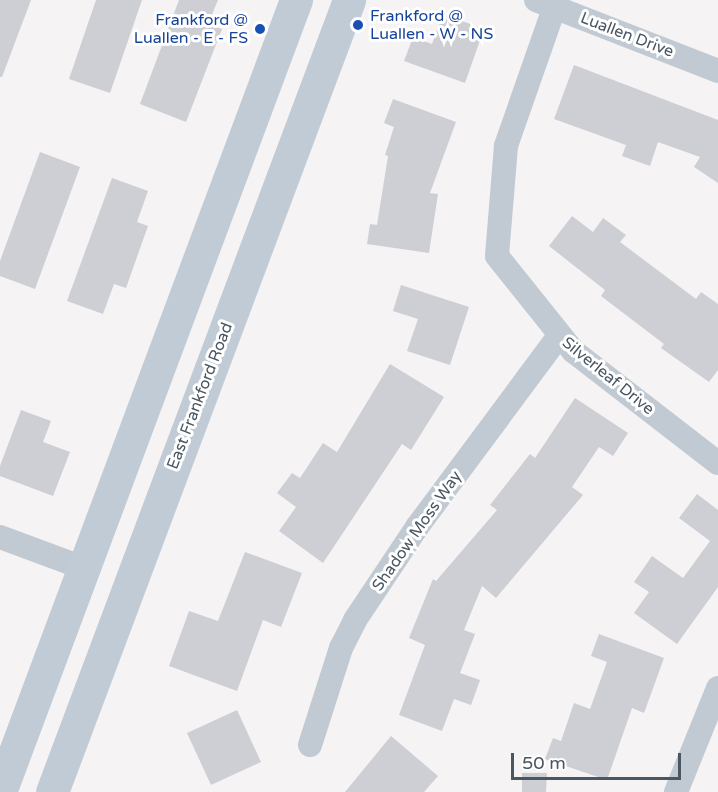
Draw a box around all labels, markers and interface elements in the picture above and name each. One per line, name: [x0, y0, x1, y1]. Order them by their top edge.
place label: Frankford @ Luallen - W - NS: [370, 6, 493, 44]
street label: Luallen Drive: [578, 8, 676, 62]
place label: Frankford @ Luallen - E - FS: [134, 10, 248, 48]
marker: Frankford @ Luallen - W - NS: [351, 18, 365, 32]
marker: Frankford @ Luallen - E - FS: [253, 22, 267, 36]
street label: East Frankford Road: [163, 320, 237, 472]
street label: Silverleaf Drive: [558, 333, 658, 419]
street label: Shadow Moss Way: [368, 467, 466, 595]
scale bar: [514, 741, 684, 779]
text: 50 m: [522, 752, 566, 774]

